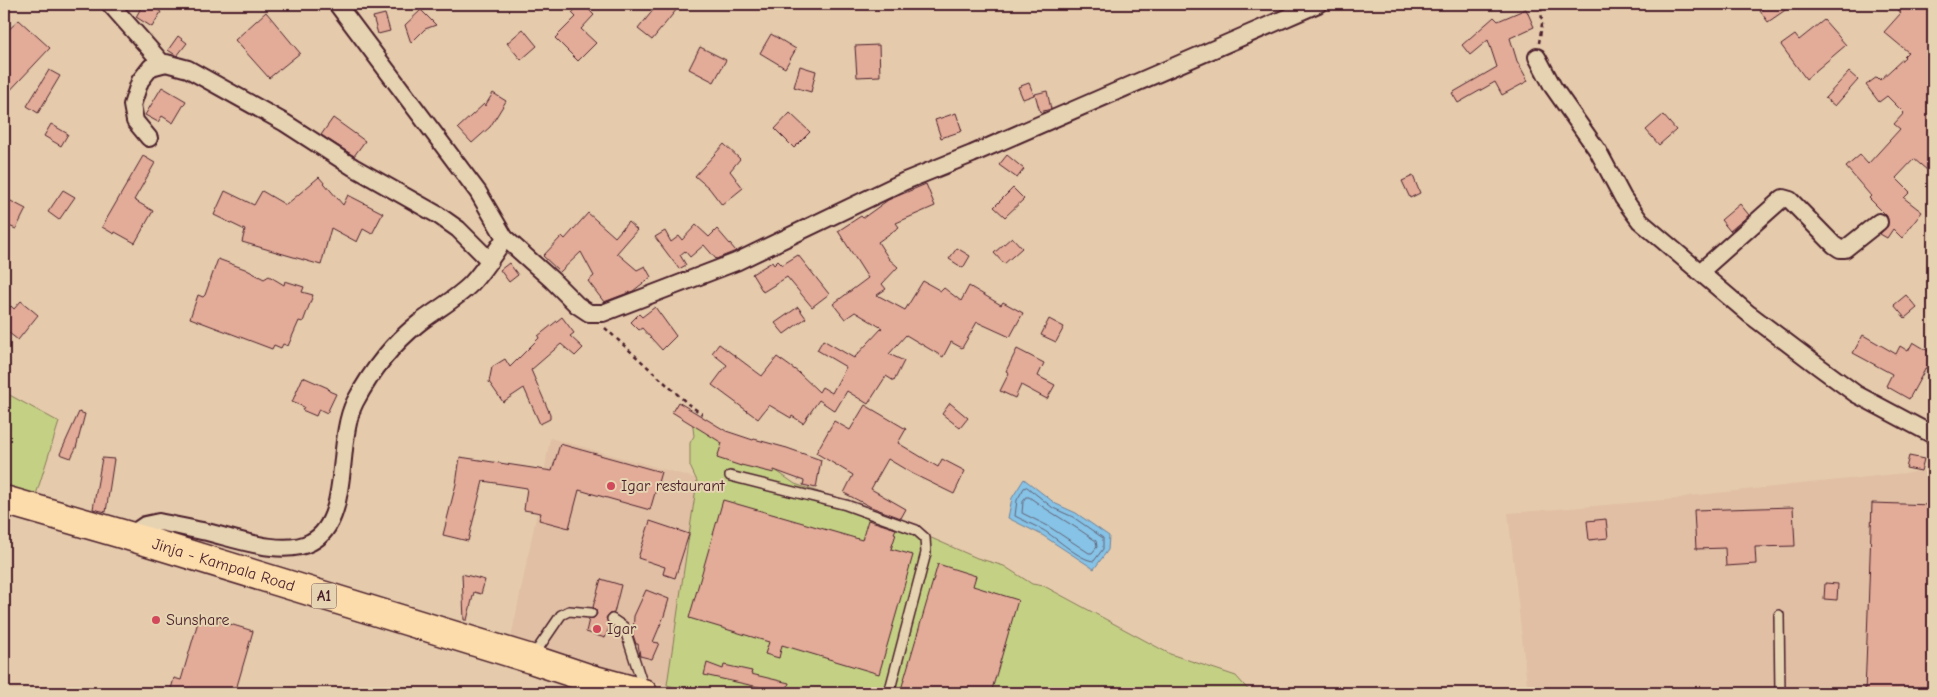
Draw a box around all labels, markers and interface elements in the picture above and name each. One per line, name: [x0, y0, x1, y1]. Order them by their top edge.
place label: Igar restaurant: [621, 477, 725, 495]
marker: Igar restaurant: [605, 480, 617, 492]
street label: Jinja - Kampala Road: [150, 535, 297, 595]
road number: A1: [312, 584, 336, 608]
place label: Sunshare: [166, 611, 229, 629]
marker: Sunshare: [150, 614, 162, 626]
place label: Igar: [607, 620, 637, 638]
marker: Igar: [591, 623, 603, 635]

